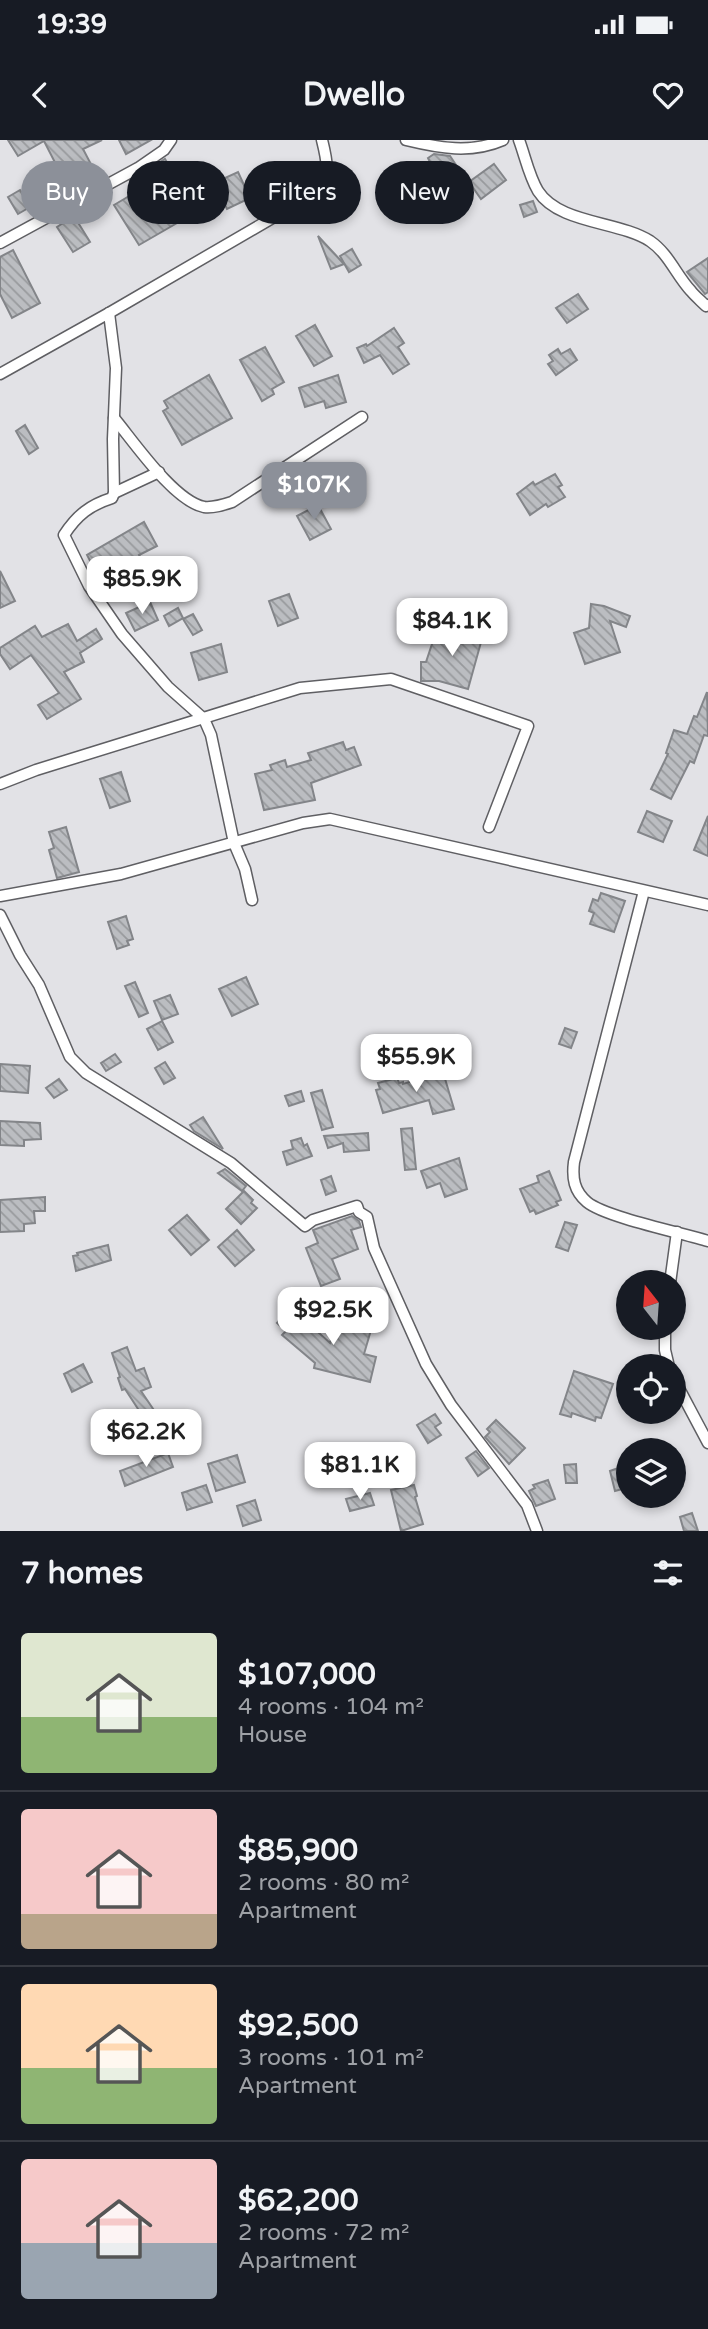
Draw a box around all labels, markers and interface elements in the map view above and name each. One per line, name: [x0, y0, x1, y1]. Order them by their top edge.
text: 19:39: [35, 9, 107, 40]
icon: back: [21, 76, 59, 114]
text: Dwello: [303, 76, 405, 114]
icon: heart: [649, 76, 687, 114]
chip: Buy: [21, 161, 113, 224]
chip: Rent: [127, 161, 229, 224]
chip: Filters: [243, 161, 361, 224]
chip: New: [375, 161, 474, 224]
pin: $107K: [265, 462, 363, 522]
text: $107K: [278, 471, 350, 499]
pin: $85.9K: [85, 556, 199, 616]
text: $85.9K: [103, 565, 181, 593]
pin: $84.1K: [395, 598, 509, 658]
text: $84.1K: [413, 607, 491, 635]
pin: $55.9K: [359, 1034, 473, 1094]
text: $55.9K: [377, 1043, 455, 1071]
north arrow: [616, 1270, 686, 1340]
map controls: [616, 1270, 686, 1508]
pin: $92.5K: [276, 1288, 390, 1347]
text: $92.5K: [294, 1296, 372, 1324]
button: locate: [616, 1354, 686, 1424]
pin: $62.2K: [89, 1410, 203, 1469]
text: $62.2K: [107, 1418, 185, 1446]
button: layers: [616, 1438, 686, 1508]
pin: $81.1K: [303, 1442, 417, 1502]
text: $81.1K: [321, 1451, 399, 1479]
icon: filters: [649, 1554, 687, 1592]
text: 7 homes: [21, 1555, 143, 1592]
text: $107,000: [238, 1656, 376, 1693]
icon: home: [77, 1661, 161, 1745]
text: 4 rooms · 104 m²: [238, 1693, 424, 1721]
text: House: [238, 1721, 307, 1749]
text: $85,900: [238, 1832, 358, 1869]
icon: home: [77, 1837, 161, 1921]
text: 2 rooms · 80 m²: [238, 1869, 409, 1897]
text: Apartment: [238, 1897, 357, 1925]
text: $92,500: [238, 2007, 358, 2044]
icon: home: [77, 2012, 161, 2096]
text: 3 rooms · 101 m²: [238, 2044, 424, 2072]
text: Apartment: [238, 2072, 357, 2100]
text: $62,200: [238, 2182, 358, 2219]
icon: home: [77, 2187, 161, 2271]
text: 2 rooms · 72 m²: [238, 2219, 409, 2247]
text: Apartment: [238, 2247, 357, 2275]

